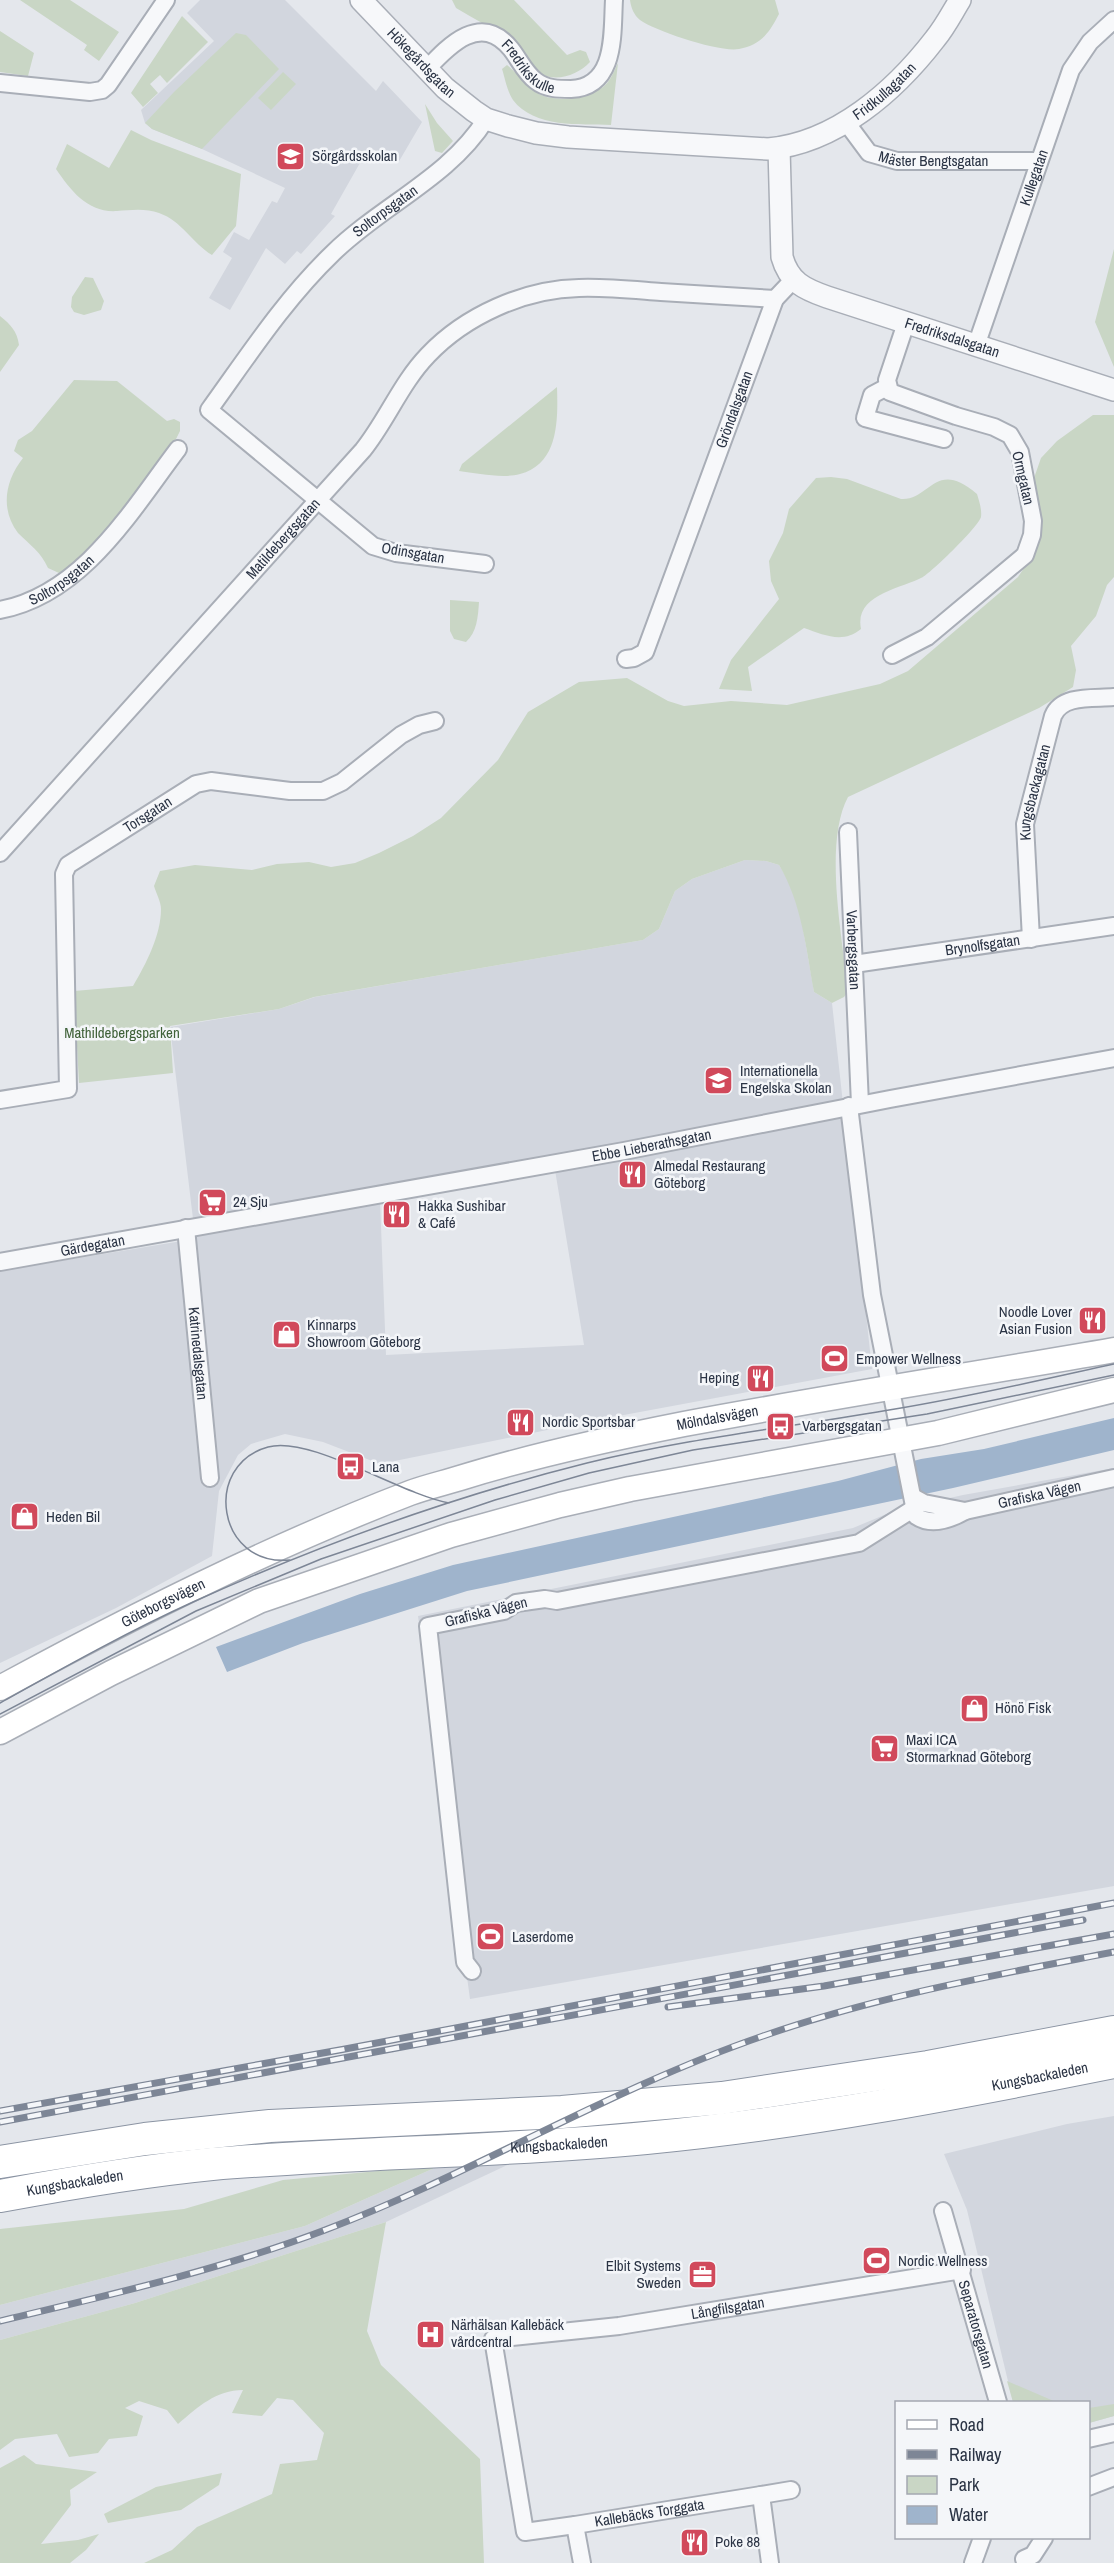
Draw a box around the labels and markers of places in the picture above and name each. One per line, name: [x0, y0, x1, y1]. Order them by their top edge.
school or university icon: Sörgårdsskolan: [275, 140, 307, 172]
place label: Sörgårdsskolan: [312, 145, 397, 166]
place label: Internationella Engelska Skolan: [740, 1060, 832, 1098]
school or university icon: Internationella Engelska Skolan: [703, 1064, 735, 1096]
place label: Almedal Restaurang Göteborg: [653, 1155, 766, 1193]
restaurant icon: Almedal Restaurang Göteborg: [617, 1159, 649, 1191]
supermarket icon: 24 Sju: [196, 1186, 228, 1218]
place label: 24 Sju: [233, 1191, 268, 1212]
place label: Hakka Sushibar & Café: [418, 1195, 506, 1233]
restaurant icon: Hakka Sushibar & Café: [381, 1199, 413, 1231]
place label: Noodle Lover Asian Fusion: [999, 1301, 1072, 1339]
restaurant icon: Noodle Lover Asian Fusion: [1077, 1305, 1109, 1337]
place label: Kinnarps Showroom Göteborg: [307, 1314, 421, 1352]
shop icon: Kinnarps Showroom Göteborg: [270, 1318, 302, 1350]
sports icon: Empower Wellness: [819, 1343, 851, 1375]
place label: Empower Wellness: [856, 1348, 961, 1369]
restaurant icon: Heping: [744, 1362, 776, 1394]
place label: Heping: [699, 1367, 739, 1388]
restaurant icon: Nordic Sportsbar: [505, 1406, 537, 1438]
bus stop icon: Varbergsgatan: [765, 1410, 797, 1442]
place label: Nordic Sportsbar: [542, 1411, 635, 1432]
place label: Varbergsgatan: [802, 1415, 882, 1436]
bus stop icon: Lana: [335, 1451, 367, 1483]
place label: Lana: [372, 1456, 400, 1477]
shop icon: Heden Bil: [9, 1501, 41, 1533]
place label: Heden Bil: [46, 1506, 100, 1527]
shop icon: Hönö Fisk: [958, 1692, 990, 1724]
place label: Hönö Fisk: [995, 1697, 1052, 1718]
place label: Maxi ICA Stormarknad Göteborg: [906, 1729, 1031, 1767]
supermarket icon: Maxi ICA Stormarknad Göteborg: [869, 1733, 901, 1765]
sports icon: Laserdome: [475, 1921, 507, 1953]
place label: Laserdome: [512, 1926, 574, 1947]
sports icon: Nordic Wellness: [861, 2245, 893, 2277]
place label: Nordic Wellness: [898, 2250, 987, 2271]
place label: Elbit Systems Sweden: [606, 2255, 681, 2293]
office icon: Elbit Systems Sweden: [686, 2259, 718, 2291]
place label: Närhälsan Kallebäck vårdcentral: [451, 2314, 565, 2352]
hospital icon: Närhälsan Kallebäck vårdcentral: [414, 2318, 446, 2350]
restaurant icon: Poke 88: [678, 2526, 710, 2558]
place label: Poke 88: [715, 2531, 760, 2552]

